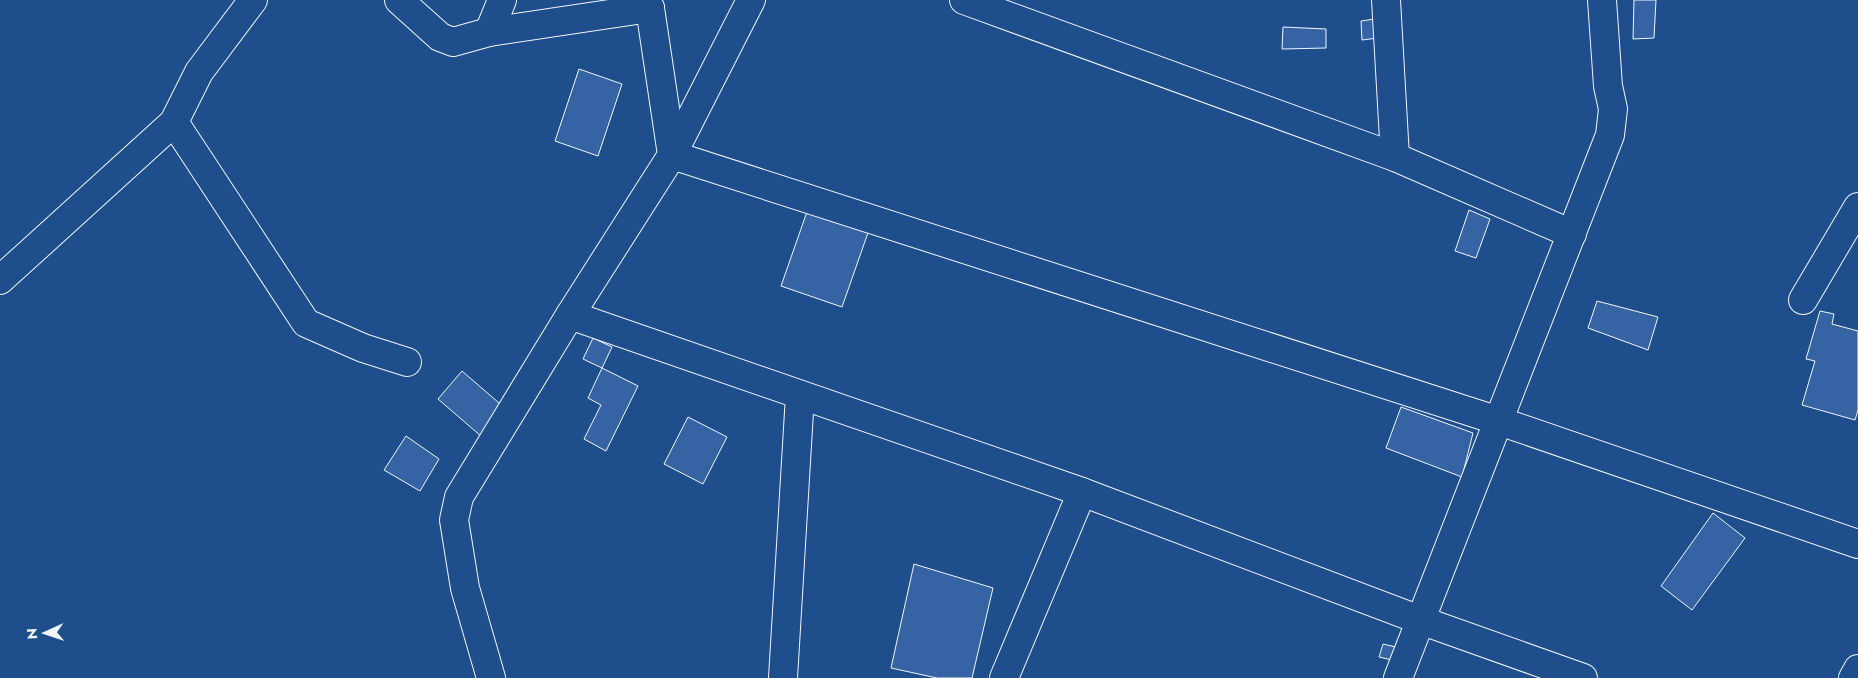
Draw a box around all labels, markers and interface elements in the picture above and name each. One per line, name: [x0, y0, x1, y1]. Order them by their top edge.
north arrow: [20, 608, 70, 658]
text: N: [22, 628, 42, 640]

